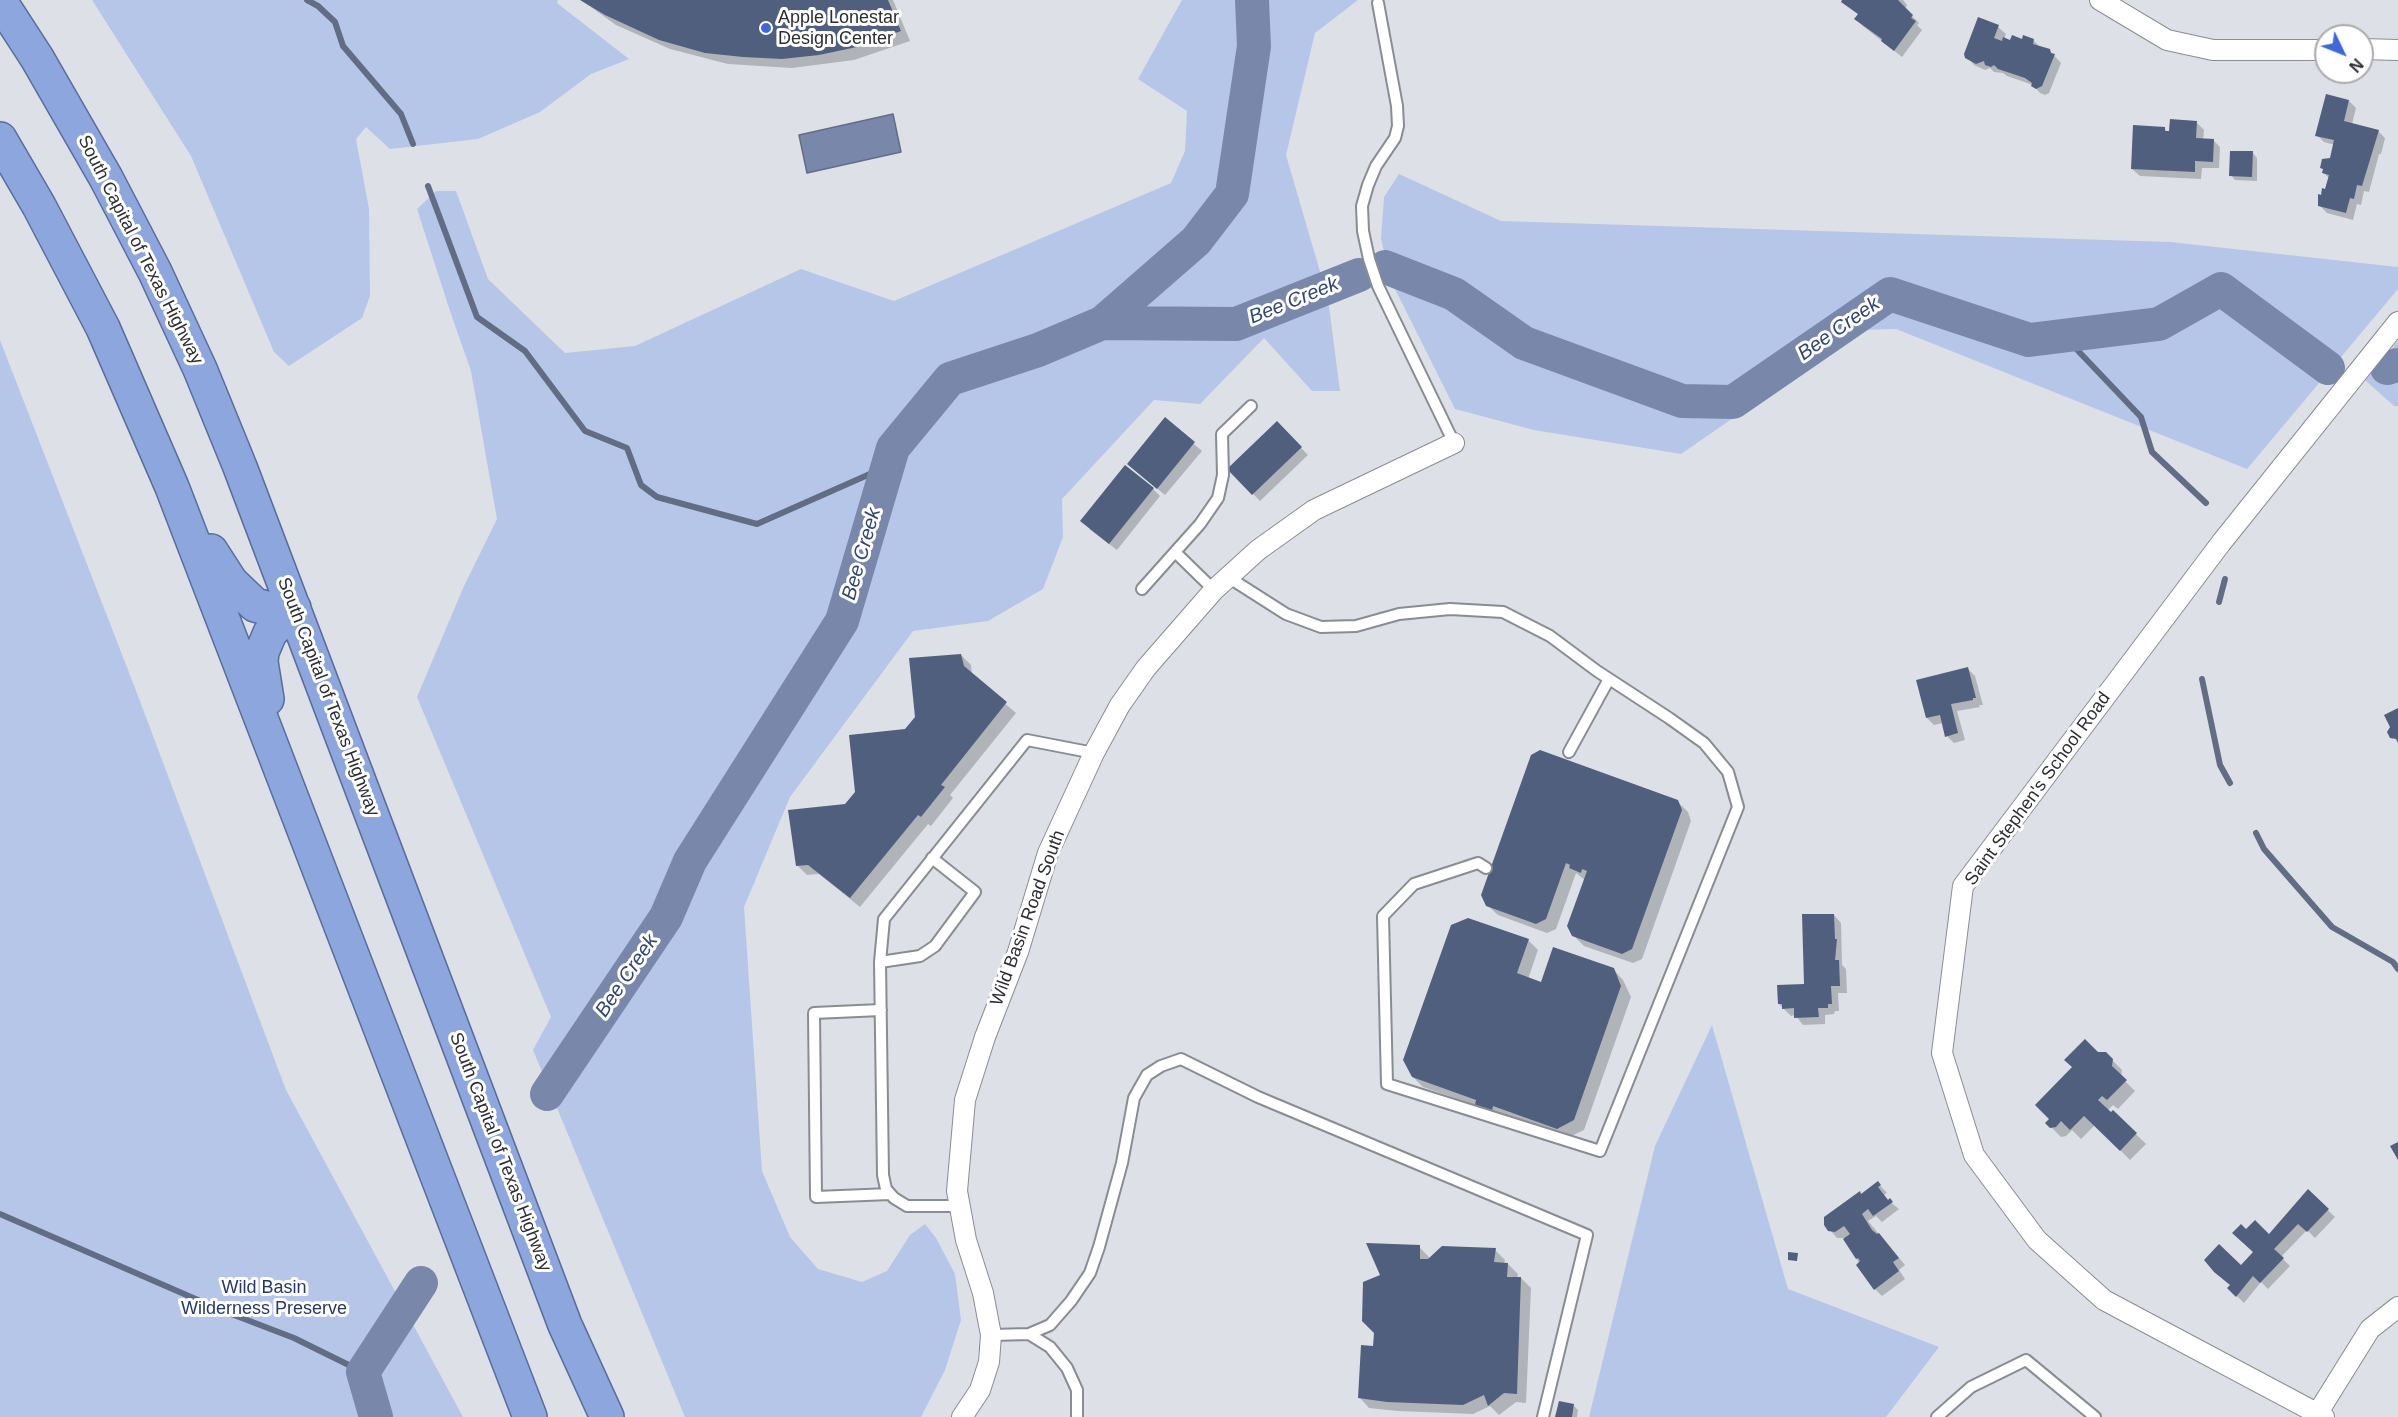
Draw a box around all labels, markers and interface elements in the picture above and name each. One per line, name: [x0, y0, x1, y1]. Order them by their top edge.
place label: Apple Lonestar Design Center: [778, 7, 899, 50]
marker: Apple Lonestar Design Center: [759, 21, 773, 35]
north arrow: [2314, 24, 2374, 84]
text: N: [2346, 55, 2366, 75]
street label: South Capital of Texas Highway: [73, 132, 207, 368]
water label: Bee Creek: [1246, 272, 1342, 330]
water label: Bee Creek: [1793, 292, 1885, 366]
water label: Bee Creek: [837, 505, 887, 603]
street label: South Capital of Texas Highway: [272, 575, 384, 819]
street label: Saint Stephen's School Road: [1961, 688, 2115, 890]
street label: Wild Basin Road South: [986, 827, 1070, 1009]
water label: Bee Creek: [591, 930, 663, 1022]
street label: South Capital of Texas Highway: [444, 1030, 556, 1274]
park label: Wild Basin Wilderness Preserve: [181, 1277, 347, 1320]

